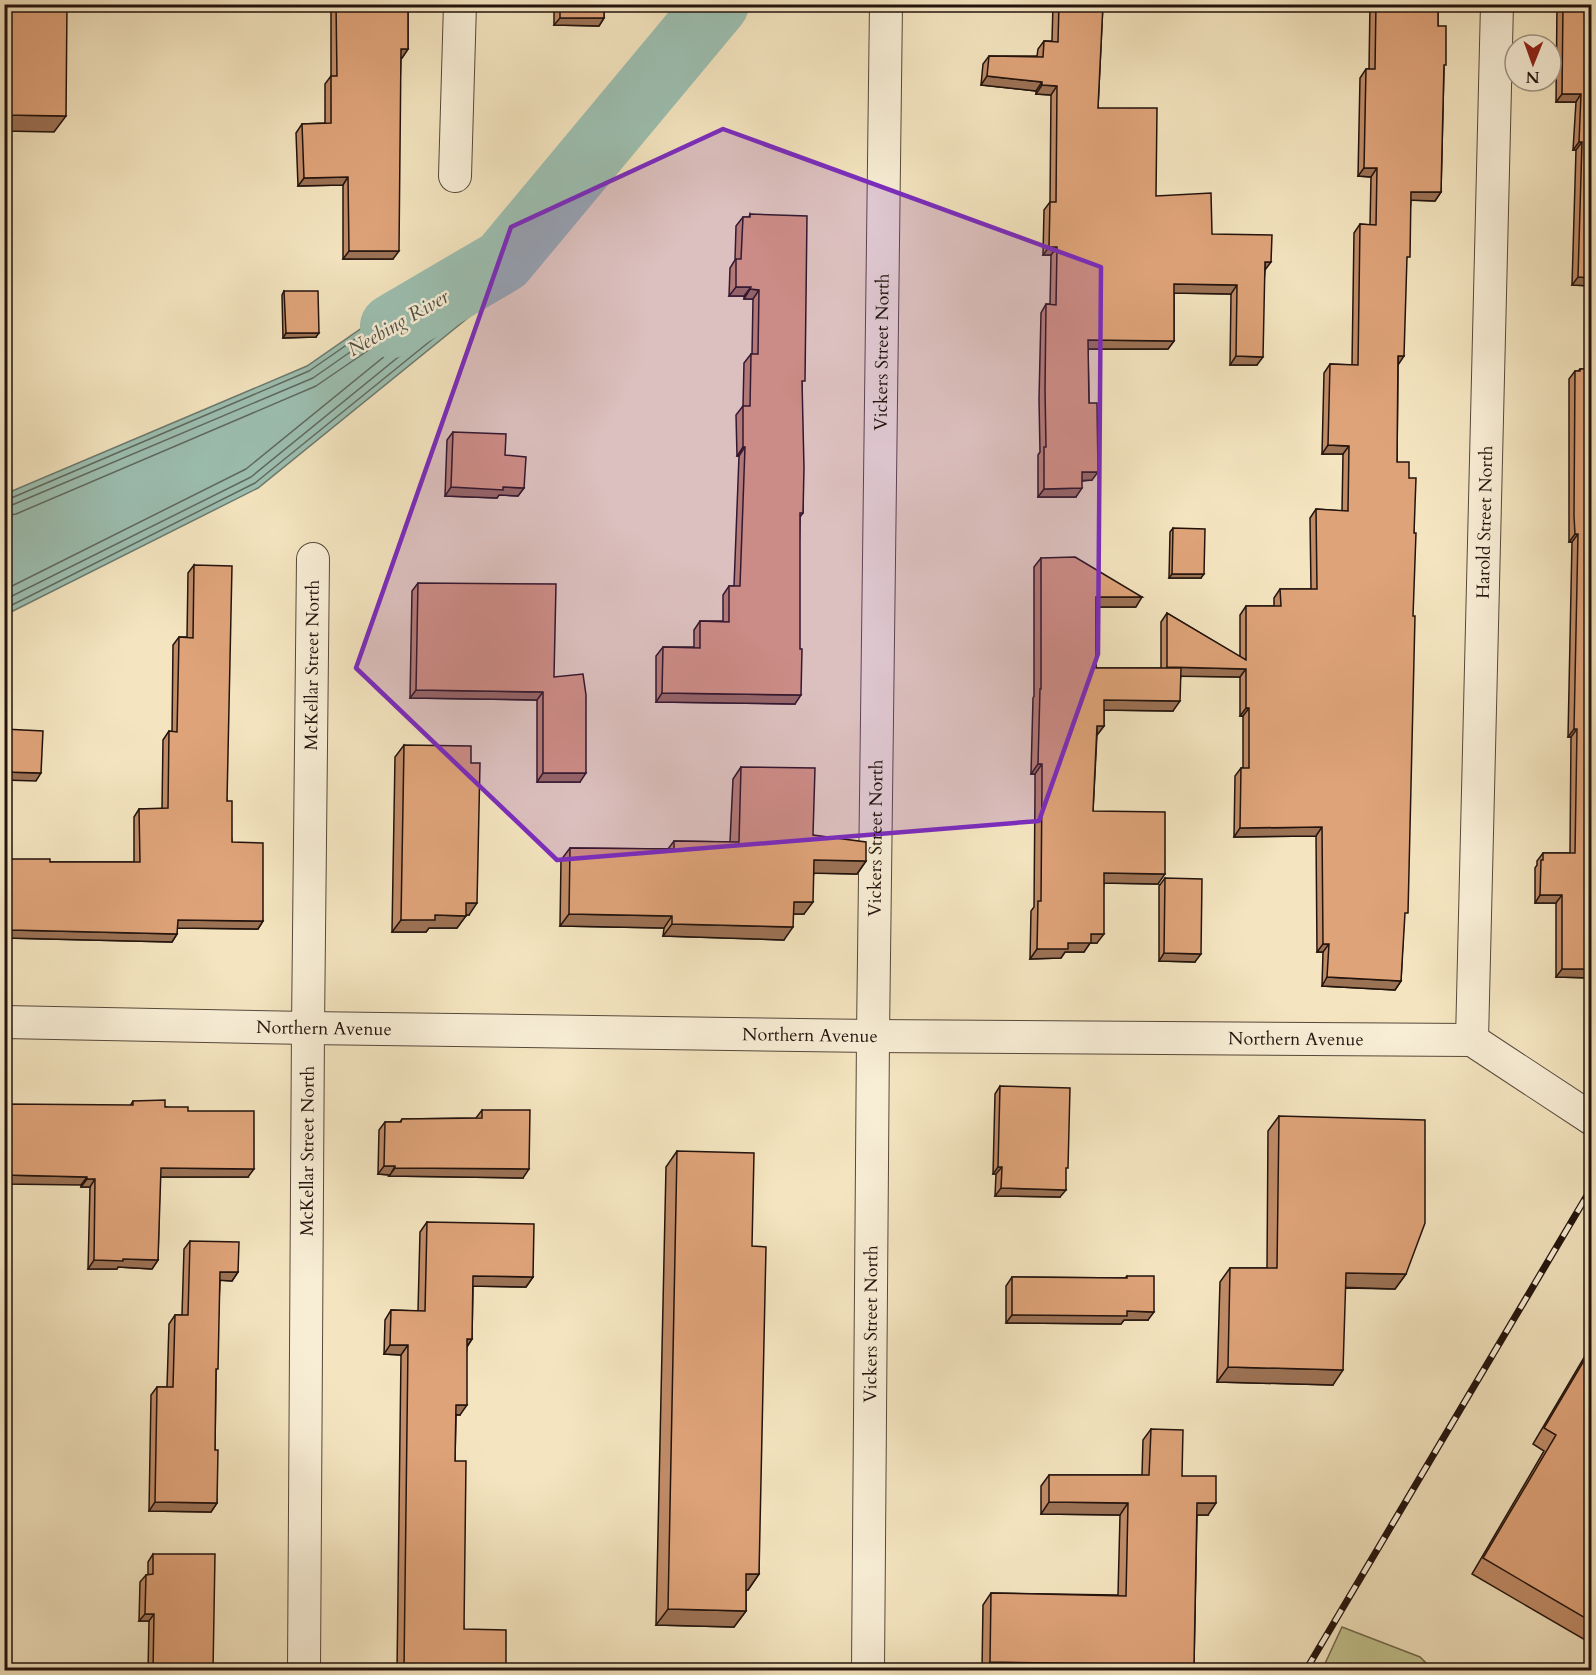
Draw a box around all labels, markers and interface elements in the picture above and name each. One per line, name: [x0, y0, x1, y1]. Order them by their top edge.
north arrow: [1503, 33, 1563, 93]
text: N: [1526, 66, 1540, 88]
street label: Vickers Street North: [868, 273, 895, 431]
water label: Neebing River: [342, 282, 455, 363]
street label: Harold Street North: [1470, 445, 1499, 599]
street label: McKellar Street North: [298, 579, 325, 750]
street label: Vickers Street North: [862, 759, 889, 917]
street label: Northern Avenue: [256, 1014, 392, 1042]
street label: Northern Avenue: [742, 1022, 878, 1049]
street label: Northern Avenue: [1228, 1026, 1364, 1052]
street label: McKellar Street North: [294, 1066, 320, 1236]
street label: Vickers Street North: [858, 1245, 884, 1403]

